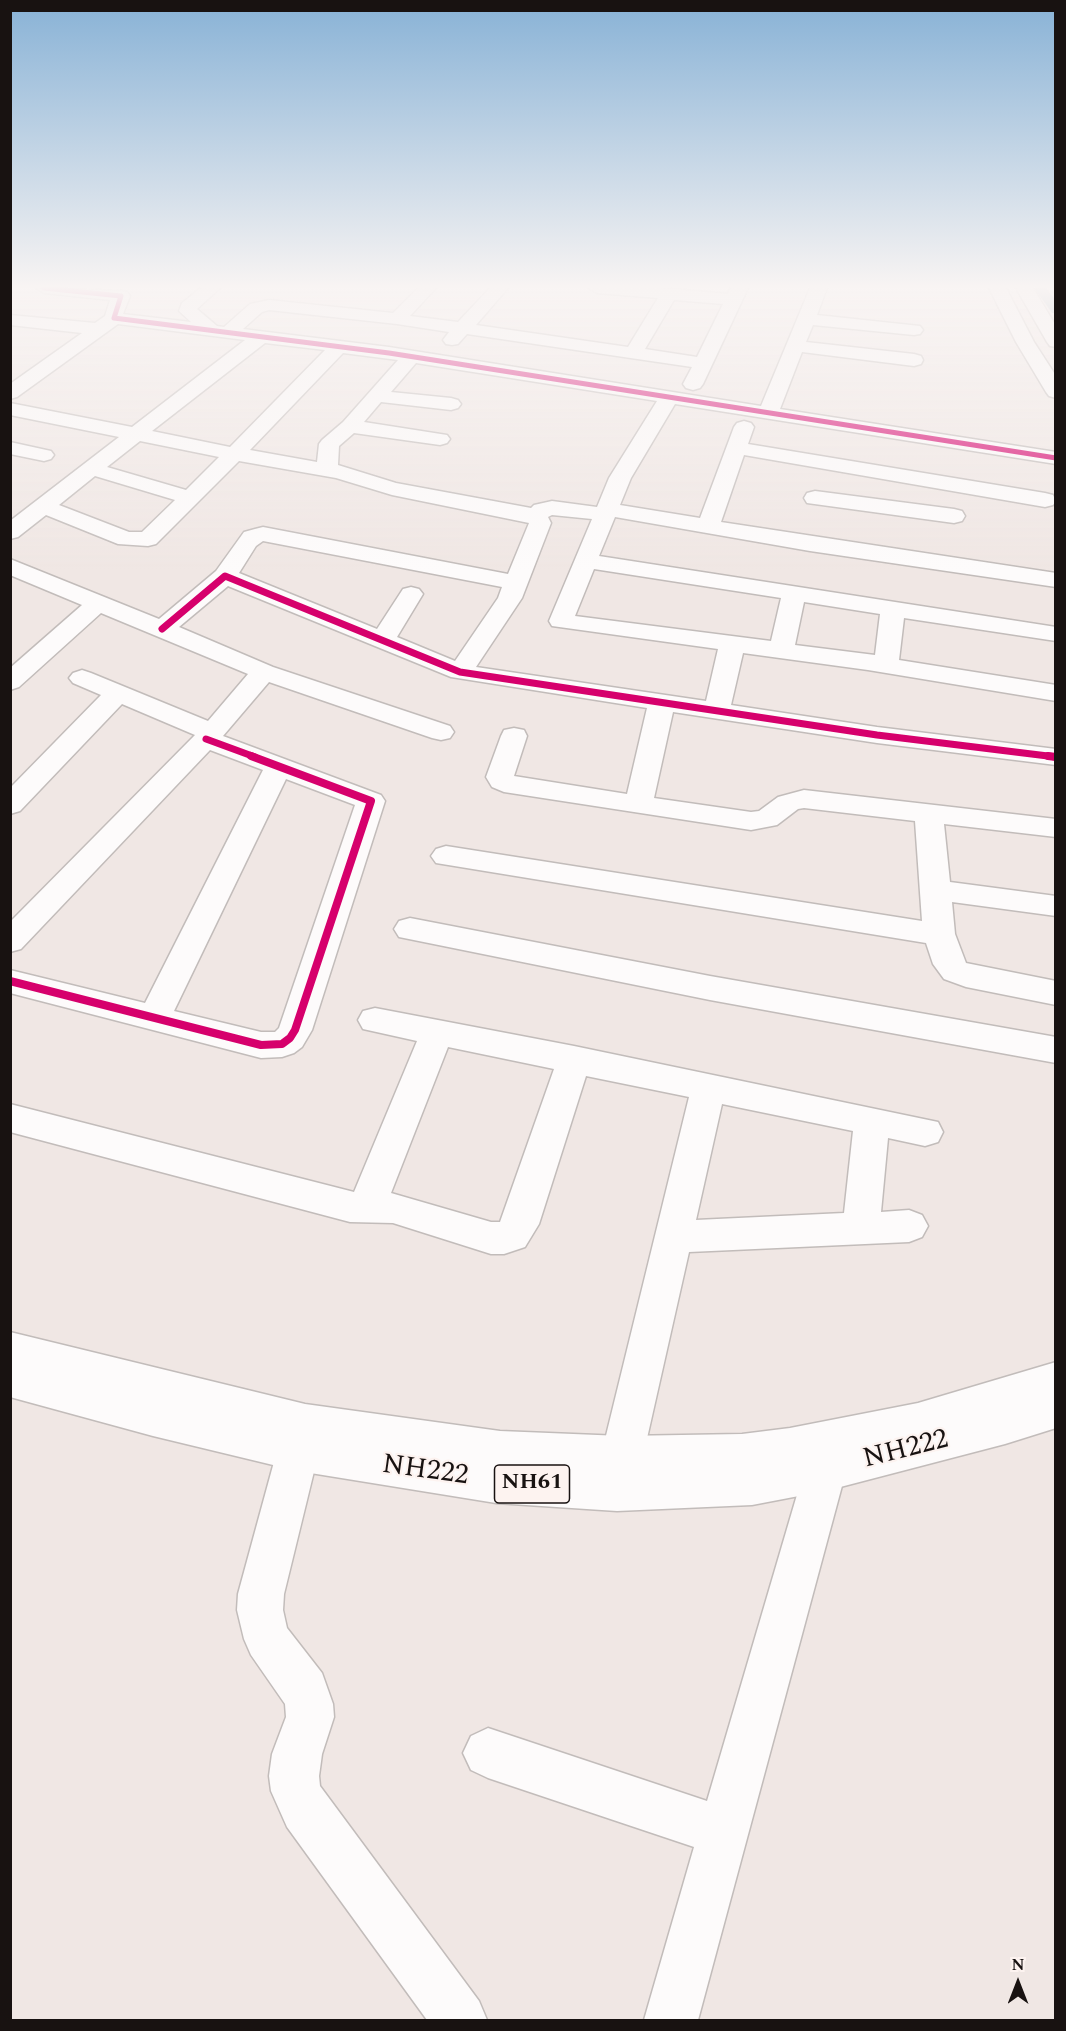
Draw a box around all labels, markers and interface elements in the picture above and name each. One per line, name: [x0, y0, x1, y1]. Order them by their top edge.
street label: NH222: [860, 1424, 952, 1478]
street label: NH222: [380, 1449, 470, 1495]
road number: NH61: [494, 1465, 570, 1503]
north arrow: [988, 1953, 1048, 2013]
text: N: [1011, 1953, 1025, 1977]

